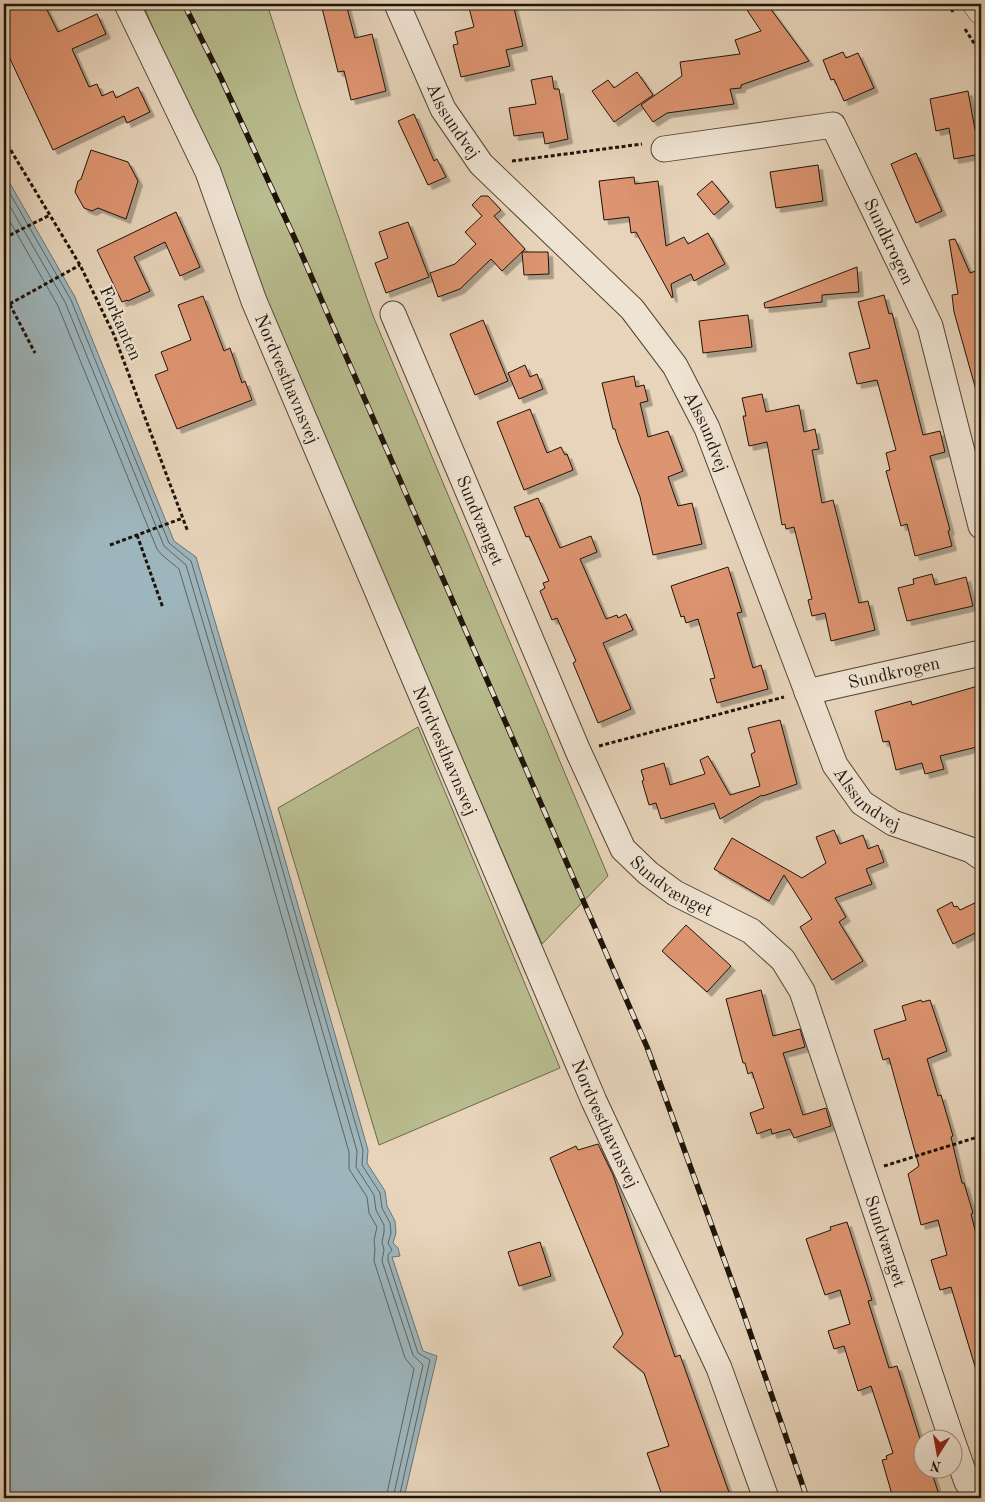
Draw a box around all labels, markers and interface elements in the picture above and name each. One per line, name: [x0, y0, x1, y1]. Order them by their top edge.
street label: Alssundvej: [423, 81, 483, 163]
street label: Sundkrogen: [860, 196, 917, 288]
street label: Forkanten: [96, 283, 145, 364]
street label: Nordvesthavnsvej: [251, 312, 322, 447]
street label: Alssundvej: [680, 389, 731, 474]
street label: Sundvænget: [452, 473, 506, 568]
street label: Sundkrogen: [847, 654, 942, 693]
street label: Nordvesthavnsvej: [409, 684, 480, 818]
street label: Alssundvej: [830, 764, 902, 835]
street label: Sundvænget: [626, 853, 715, 920]
street label: Nordvesthavnsvej: [568, 1057, 641, 1191]
street label: Sundvænget: [861, 1193, 908, 1290]
north arrow: [912, 1430, 962, 1480]
text: N: [929, 1458, 942, 1474]

